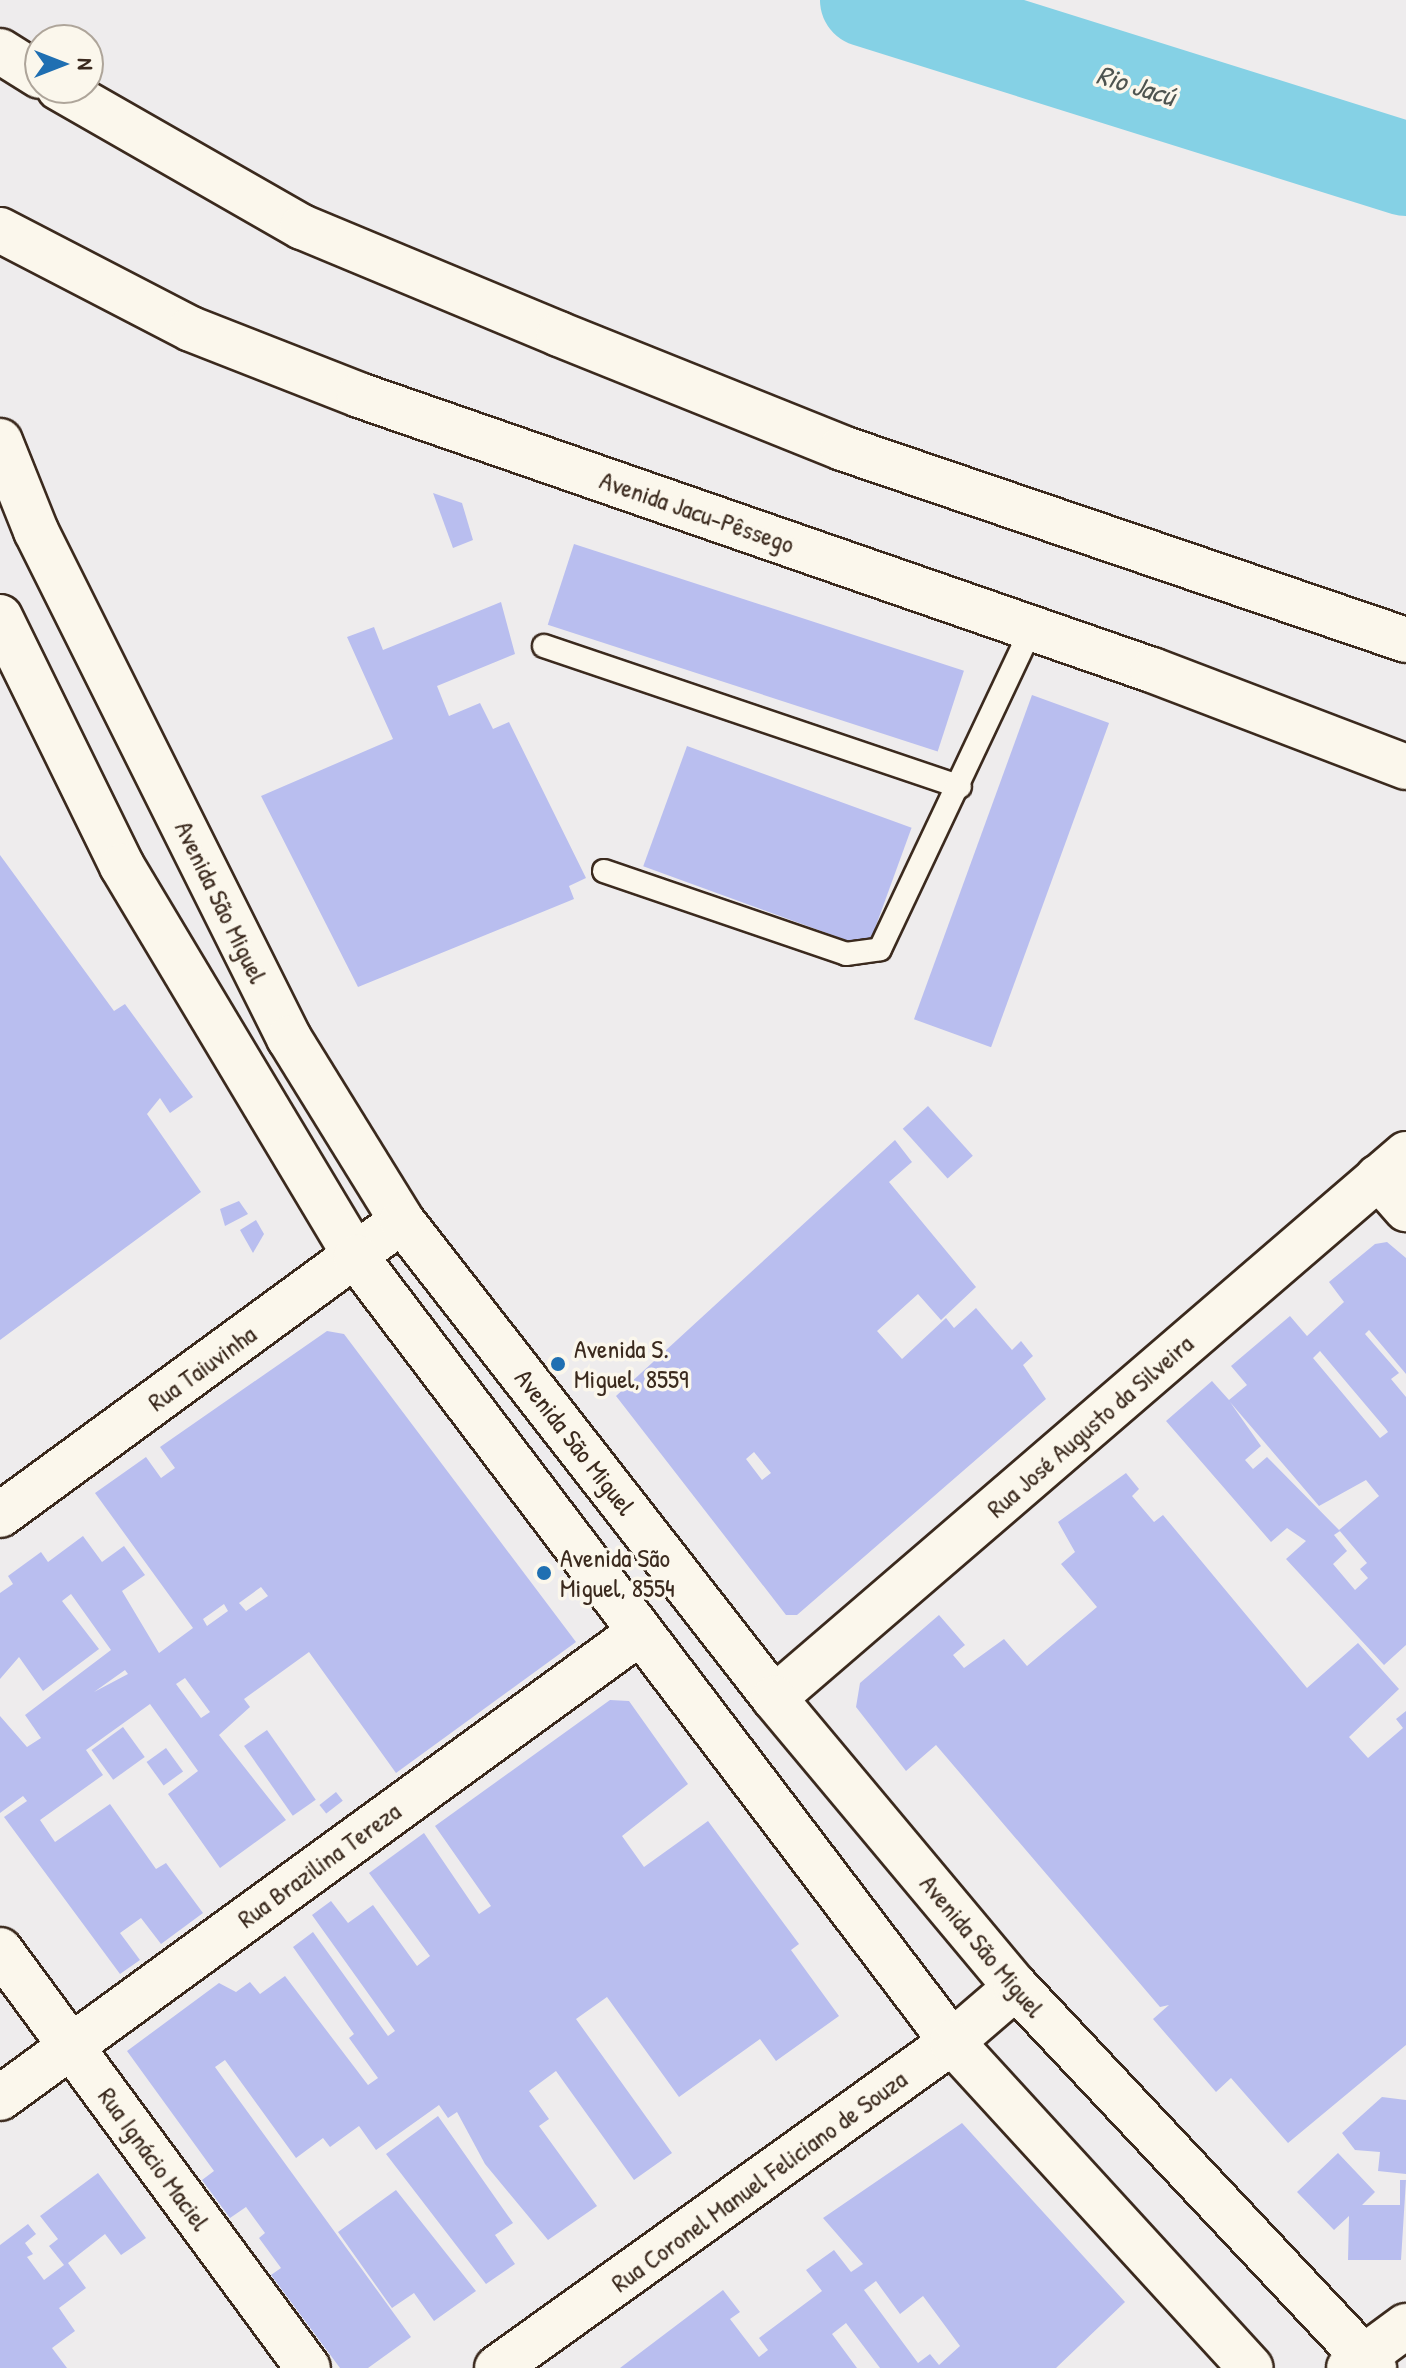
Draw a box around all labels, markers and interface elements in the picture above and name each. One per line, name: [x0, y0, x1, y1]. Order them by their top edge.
north arrow: [24, 24, 104, 104]
water label: Rio Jacú: [1093, 57, 1179, 113]
text: N: [71, 58, 101, 70]
street label: Avenida Jacu-Pêssego: [596, 464, 798, 560]
street label: Avenida São Miguel: [168, 816, 274, 988]
street label: Rua Taiuvinha: [142, 1318, 262, 1418]
street label: Rua José Augusto da Silveira: [981, 1328, 1199, 1524]
place label: Avenida S. Miguel, 8559: [574, 1333, 689, 1394]
marker: Avenida S. Miguel, 8559: [549, 1355, 567, 1373]
street label: Avenida São Miguel: [508, 1363, 642, 1521]
place label: Avenida São Miguel, 8554: [560, 1542, 675, 1604]
marker: Avenida São Miguel, 8554: [535, 1564, 553, 1582]
street label: Rua Brazilina Tereza: [232, 1795, 406, 1935]
street label: Avenida São Miguel: [913, 1868, 1051, 2024]
street label: Rua Coronel Manuel Feliciano de Souza: [605, 2063, 913, 2299]
street label: Rua Ignácio Maciel: [92, 2081, 216, 2237]

